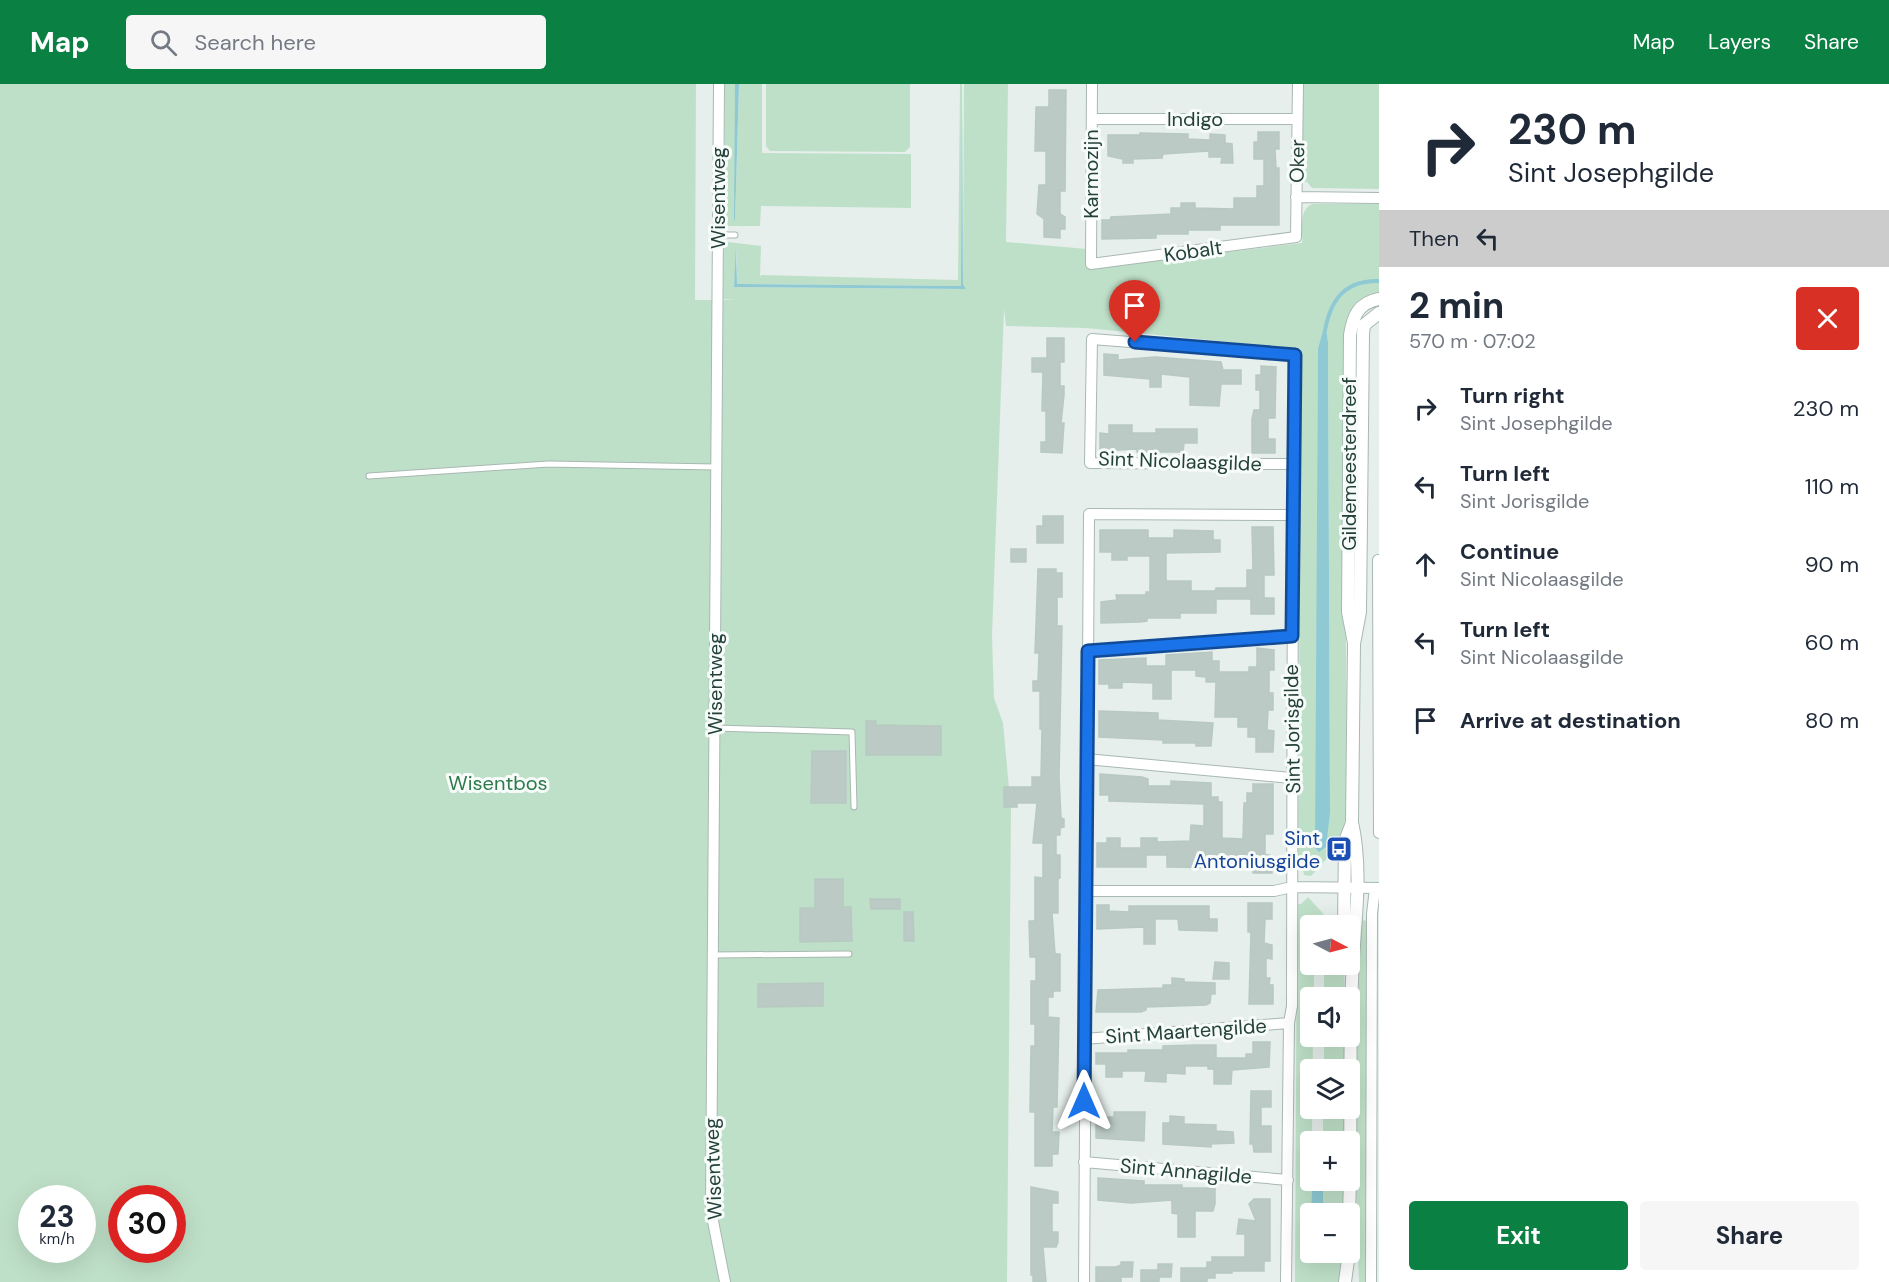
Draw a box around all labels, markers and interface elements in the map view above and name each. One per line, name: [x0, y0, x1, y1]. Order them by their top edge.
search box: [126, 15, 546, 69]
text: Map: [30, 24, 90, 61]
icon: search: [147, 26, 180, 59]
text: Search here: [195, 28, 316, 57]
text: Map: [1633, 28, 1675, 56]
text: Layers: [1708, 28, 1771, 56]
text: Share: [1804, 28, 1859, 56]
text: 230 m: [1508, 102, 1637, 157]
street label: Indigo: [1167, 106, 1223, 132]
icon: right: [1409, 108, 1487, 186]
street label: Karmozijn: [1078, 129, 1104, 219]
street label: Oker: [1284, 139, 1310, 183]
street label: Wisentweg: [705, 147, 731, 249]
text: Sint Josephgilde: [1508, 155, 1714, 190]
icon: left: [1471, 222, 1504, 255]
text: Then: [1409, 224, 1459, 253]
street label: Kobalt: [1162, 234, 1224, 268]
pin: [1109, 280, 1160, 342]
text: 2 min: [1409, 282, 1504, 329]
button: close: [1796, 287, 1859, 350]
icon: arrive: [1118, 289, 1151, 322]
text: 570 m · 07:02: [1409, 328, 1536, 354]
street label: Gildemeesterdreef: [1336, 377, 1362, 551]
text: Turn right: [1460, 381, 1565, 410]
icon: right: [1409, 392, 1442, 425]
text: 230 m: [1793, 394, 1859, 423]
text: Sint Josephgilde: [1460, 410, 1613, 436]
street label: Sint Nicolaasgilde: [1098, 445, 1262, 477]
text: Turn left: [1460, 459, 1550, 488]
icon: left: [1409, 470, 1442, 503]
text: 110 m: [1805, 472, 1859, 501]
text: Sint Jorisgilde: [1460, 488, 1589, 514]
text: Continue: [1460, 537, 1559, 566]
icon: ahead: [1409, 548, 1442, 581]
text: 90 m: [1805, 550, 1859, 579]
text: Sint Nicolaasgilde: [1460, 566, 1624, 592]
text: Turn left: [1460, 615, 1550, 644]
icon: left: [1409, 626, 1442, 659]
text: 60 m: [1805, 628, 1859, 657]
street label: Wisentweg: [702, 633, 728, 735]
text: Sint Nicolaasgilde: [1460, 644, 1624, 670]
street label: Sint Jorisgilde: [1278, 664, 1306, 794]
icon: arrive: [1409, 704, 1442, 737]
text: Arrive at destination: [1460, 706, 1681, 735]
text: 80 m: [1805, 706, 1859, 735]
park label: Wisentbos: [448, 770, 548, 796]
place label: Sint Antoniusgilde: [1194, 825, 1320, 874]
bus stop icon: Sint Antoniusgilde: [1324, 834, 1354, 864]
north arrow: [1300, 915, 1360, 975]
map controls: [1300, 915, 1360, 1263]
button: sound: [1300, 987, 1360, 1047]
street label: Sint Maartengilde: [1104, 1012, 1268, 1050]
button: layers: [1300, 1059, 1360, 1119]
position arrow: [1052, 1069, 1116, 1133]
street label: Wisentweg: [698, 1117, 728, 1221]
button: +: [1300, 1131, 1360, 1191]
street label: Sint Annagilde: [1119, 1152, 1253, 1190]
speed limit sign: 30: [108, 1185, 186, 1263]
text: 23: [39, 1197, 75, 1236]
button: Exit: [1409, 1201, 1628, 1270]
button: Share: [1640, 1201, 1859, 1270]
button: −: [1300, 1203, 1360, 1263]
text: km/h: [39, 1229, 75, 1249]

